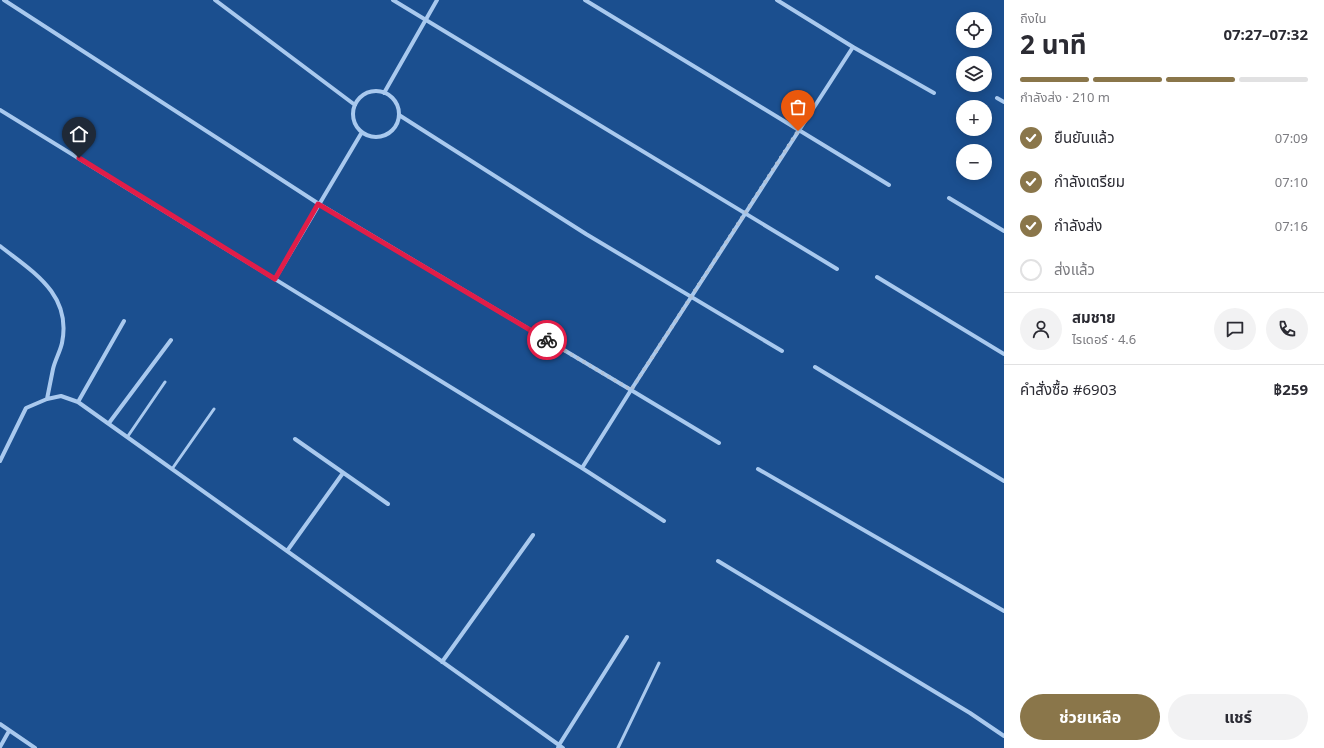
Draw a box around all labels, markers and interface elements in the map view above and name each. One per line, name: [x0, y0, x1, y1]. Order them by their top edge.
text: ถึงใน: [1020, 9, 1046, 27]
map controls: [956, 12, 992, 180]
button: locate: [956, 12, 992, 48]
text: 07:27–07:32: [1223, 24, 1308, 44]
text: 2 นาที: [1020, 26, 1086, 62]
button: layers: [956, 56, 992, 92]
text: กำลังส่ง · 210 m: [1020, 88, 1110, 106]
pin: [781, 90, 815, 131]
icon: bag: [787, 96, 809, 118]
button: +: [956, 100, 992, 136]
pin: [62, 117, 96, 158]
icon: home: [68, 123, 90, 145]
icon: check: [1020, 127, 1042, 149]
text: ยืนยันแล้ว: [1054, 127, 1115, 147]
text: 07:09: [1275, 129, 1308, 147]
button: −: [956, 144, 992, 180]
icon: check: [1020, 171, 1042, 193]
text: กำลังเตรียม: [1054, 171, 1125, 191]
text: 07:10: [1275, 173, 1308, 191]
icon: check: [1020, 215, 1042, 237]
text: กำลังส่ง: [1054, 215, 1102, 235]
text: 07:16: [1275, 217, 1308, 235]
text: ส่งแล้ว: [1054, 259, 1095, 279]
text: สมชาย: [1072, 307, 1116, 327]
button: person: [1020, 308, 1062, 350]
button: chat: [1214, 308, 1256, 350]
button: phone: [1266, 308, 1308, 350]
courier: [527, 320, 567, 360]
icon: bike: [536, 329, 558, 351]
text: ไรเดอร์ · 4.6: [1072, 330, 1136, 348]
text: คำสั่งซื้อ #6903: [1020, 379, 1117, 399]
text: ฿259: [1274, 379, 1308, 399]
button: ช่วยเหลือ: [1020, 694, 1160, 740]
button: แชร์: [1168, 694, 1308, 740]

